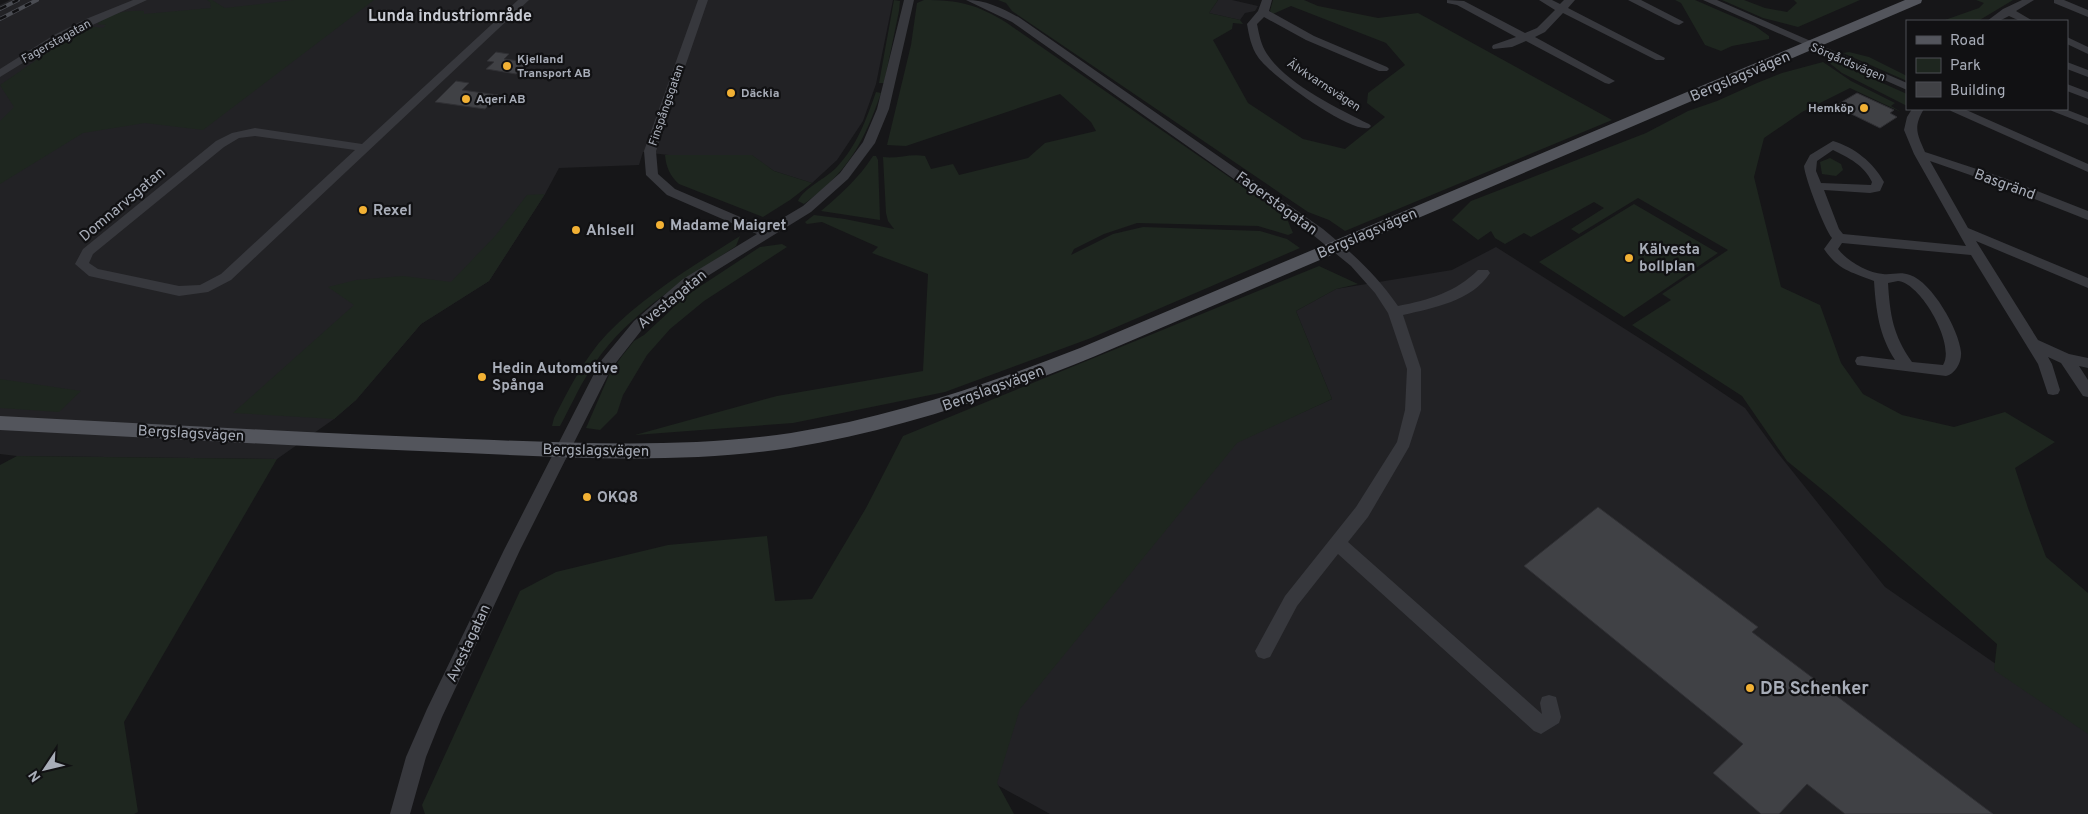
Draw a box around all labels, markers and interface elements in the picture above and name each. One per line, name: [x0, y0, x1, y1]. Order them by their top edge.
district label: Lunda industriområde: [368, 6, 532, 27]
street label: Fagerstagatan: [19, 16, 94, 68]
legend: [1906, 20, 2068, 110]
text: Road: [1950, 32, 1985, 51]
street label: Sörgårdsvägen: [1808, 40, 1888, 86]
street label: Bergslagsvägen: [1688, 48, 1793, 107]
place label: Kjelland Transport AB: [517, 52, 591, 82]
street label: Älvkvarnsvägen: [1283, 56, 1363, 116]
text: Park: [1950, 57, 1981, 76]
marker: Kjelland Transport AB: [501, 60, 513, 72]
street label: Finspångsgatan: [646, 62, 688, 148]
text: Building: [1950, 82, 2005, 101]
place label: Däckia: [741, 86, 779, 102]
marker: Däckia: [725, 87, 737, 99]
place label: Aqeri AB: [476, 92, 526, 108]
marker: Aqeri AB: [460, 93, 472, 105]
place label: Hemköp: [1808, 101, 1854, 117]
marker: Hemköp: [1858, 102, 1870, 114]
street label: Domnarvsgatan: [76, 164, 170, 247]
street label: Basgränd: [1971, 166, 2038, 205]
street label: Fagerstagatan: [1232, 168, 1321, 240]
place label: Rexel: [373, 202, 412, 221]
marker: Rexel: [357, 204, 369, 216]
street label: Bergslagsvägen: [1315, 205, 1420, 264]
place label: Madame Maigret: [670, 217, 787, 236]
marker: Madame Maigret: [654, 219, 666, 231]
place label: Ahlsell: [586, 222, 634, 241]
marker: Ahlsell: [570, 224, 582, 236]
place label: Kälvesta bollplan: [1639, 241, 1700, 277]
marker: Kälvesta bollplan: [1623, 252, 1635, 264]
street label: Avestagatan: [634, 266, 711, 334]
place label: Hedin Automotive Spånga: [492, 360, 618, 396]
street label: Bergslagsvägen: [940, 362, 1047, 417]
marker: Hedin Automotive Spånga: [476, 371, 488, 383]
street label: Bergslagsvägen: [137, 422, 245, 447]
street label: Bergslagsvägen: [542, 441, 649, 462]
place label: OKQ8: [597, 489, 638, 508]
marker: OKQ8: [581, 491, 593, 503]
street label: Avestagatan: [443, 602, 496, 686]
place label: DB Schenker: [1760, 678, 1869, 701]
marker: DB Schenker: [1744, 682, 1756, 694]
north arrow: [20, 744, 70, 794]
text: N: [26, 767, 45, 785]

